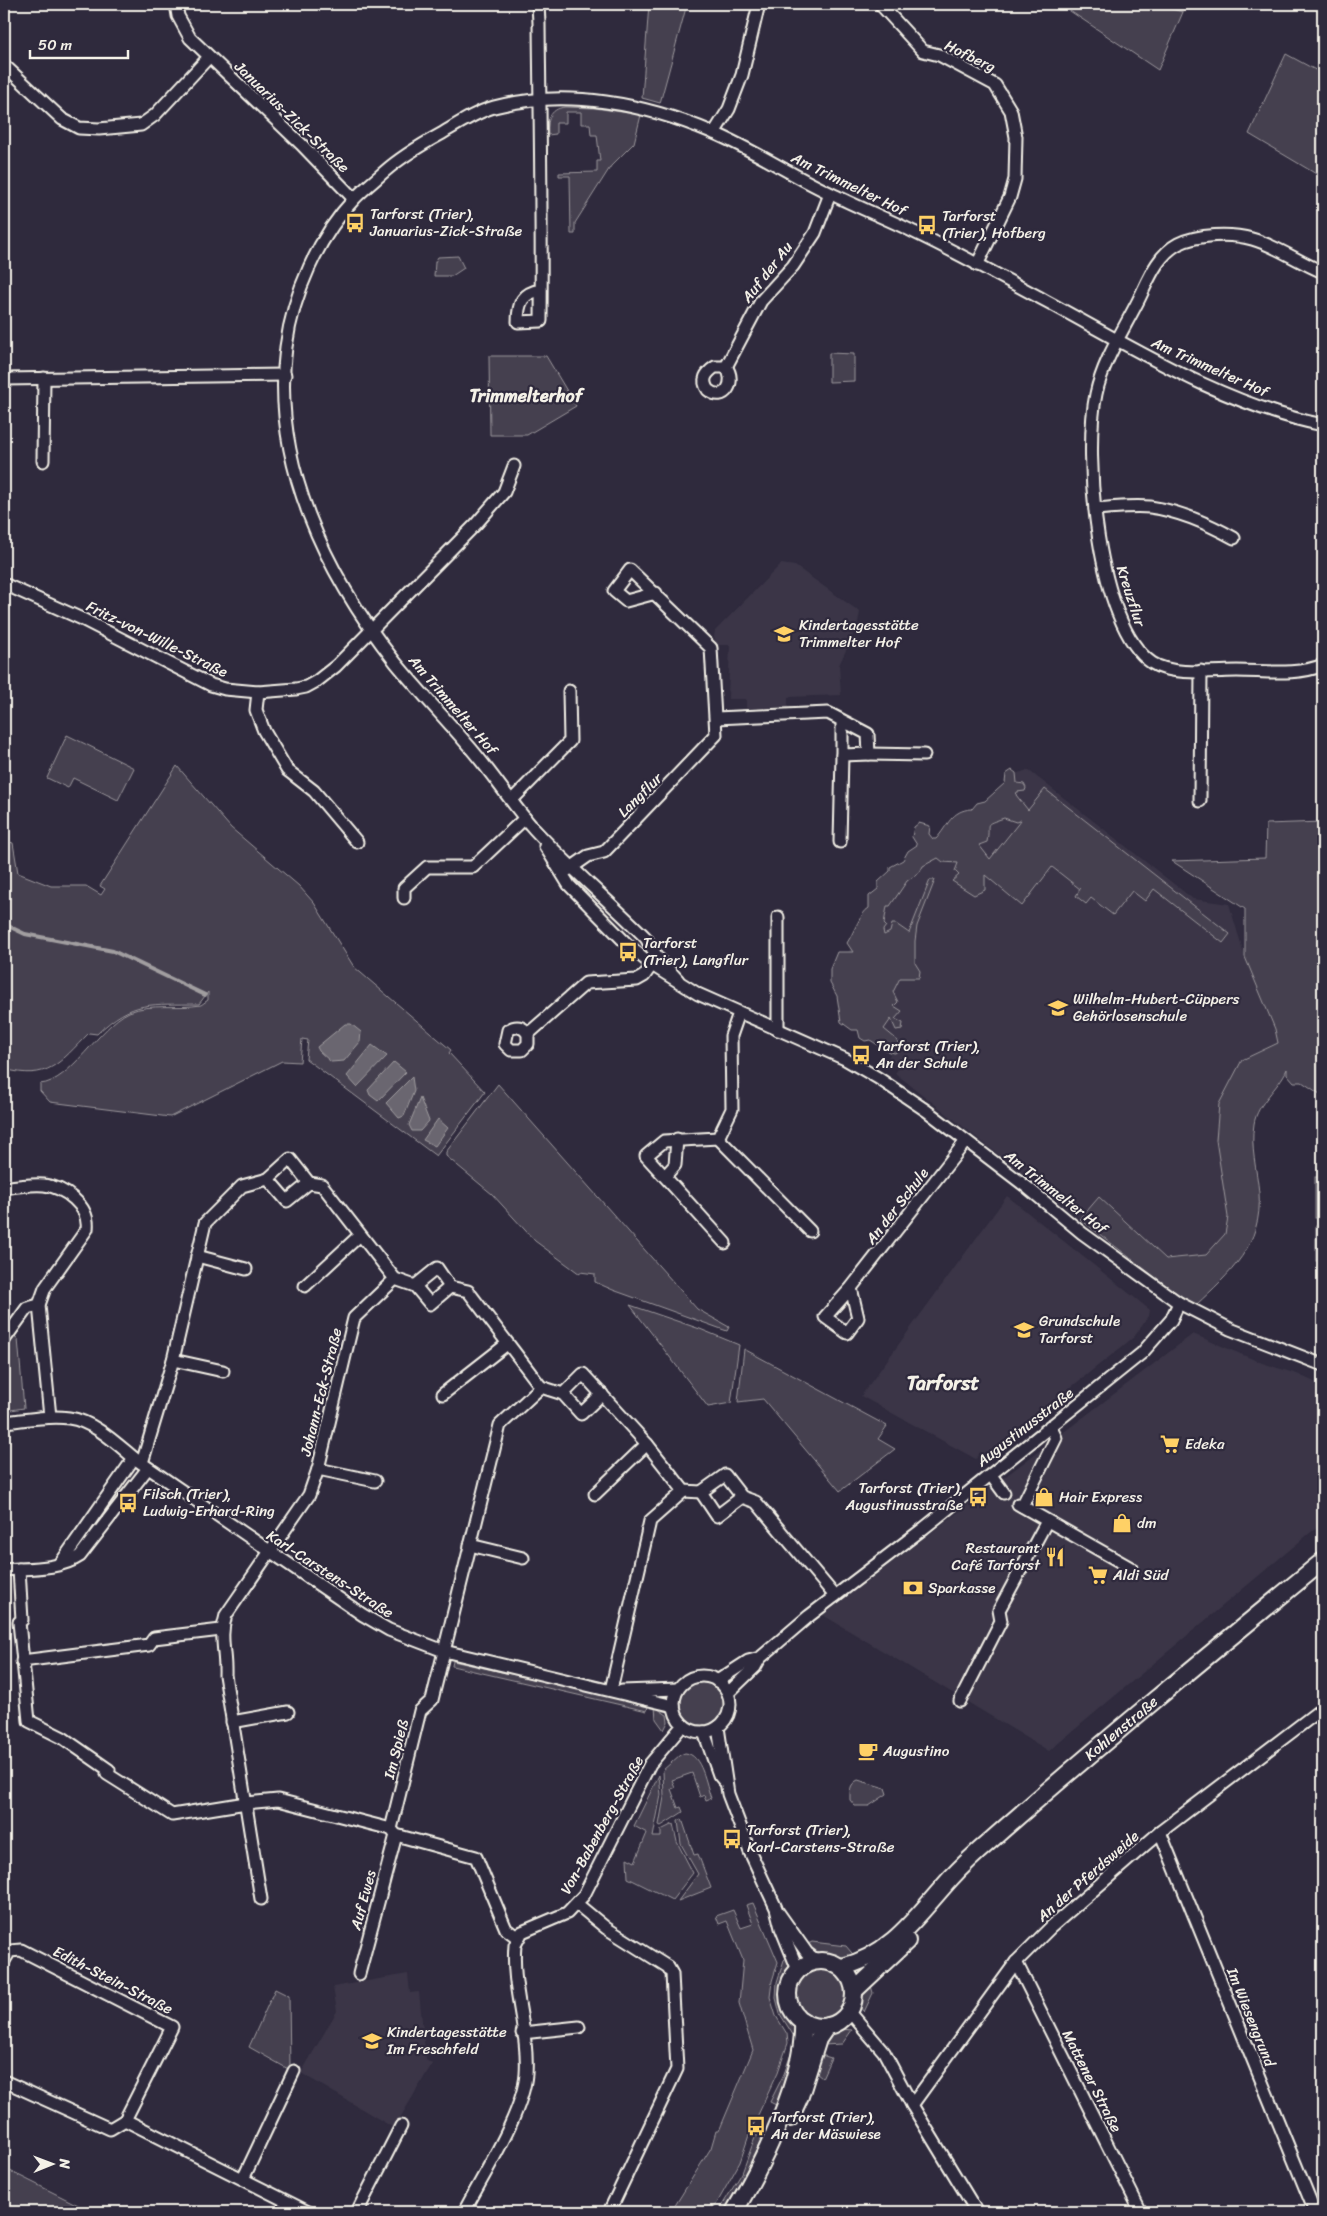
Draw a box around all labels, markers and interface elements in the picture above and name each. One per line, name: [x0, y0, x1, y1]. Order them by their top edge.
scale bar: [30, 28, 128, 60]
text: 50 m: [38, 32, 73, 58]
street label: Hofberg: [940, 32, 1000, 80]
street label: Januarius-Zick-Straße: [227, 54, 356, 179]
street label: Am Trimmelter Hof: [786, 144, 912, 224]
place label: Tarforst (Trier), Januarius-Zick-Straße: [369, 201, 523, 244]
place label: Tarforst (Trier), Hofberg: [942, 203, 1046, 246]
bus stop icon: Tarforst (Trier), Januarius-Zick-Straße: [344, 212, 366, 234]
bus stop icon: Tarforst (Trier), Hofberg: [916, 214, 938, 236]
street label: Auf der Au: [734, 236, 799, 309]
street label: Am Trimmelter Hof: [1146, 329, 1274, 405]
district label: Trimmelterhof: [469, 380, 585, 412]
street label: Kreuzflur: [1109, 562, 1153, 631]
street label: Fritz-von-Wille-Straße: [82, 593, 232, 685]
place label: Kindertagesstätte Trimmelter Hof: [799, 612, 919, 655]
school or university icon: Kindertagesstätte Trimmelter Hof: [773, 623, 795, 645]
street label: Am Trimmelter Hof: [401, 648, 505, 762]
street label: Langflur: [611, 766, 669, 824]
place label: Tarforst (Trier), Langflur: [643, 930, 749, 973]
bus stop icon: Tarforst (Trier), Langflur: [617, 941, 639, 963]
place label: Wilhelm-Hubert-Cüppers Gehörlosenschule: [1073, 986, 1239, 1029]
school or university icon: Wilhelm-Hubert-Cüppers Gehörlosenschule: [1047, 997, 1069, 1019]
place label: Tarforst (Trier), An der Schule: [875, 1033, 981, 1076]
bus stop icon: Tarforst (Trier), An der Schule: [850, 1044, 872, 1066]
street label: Am Trimmelter Hof: [998, 1142, 1115, 1242]
street label: An der Schule: [858, 1162, 936, 1251]
place label: Grundschule Tarforst: [1039, 1308, 1120, 1351]
school or university icon: Grundschule Tarforst: [1013, 1319, 1035, 1341]
street label: Johann-Eck-Straße: [292, 1325, 350, 1460]
district label: Tarforst: [907, 1366, 980, 1401]
street label: Augustinusstraße: [970, 1381, 1079, 1474]
place label: Edeka: [1185, 1431, 1225, 1457]
supermarket icon: Edeka: [1159, 1433, 1181, 1455]
place label: Tarforst (Trier), Augustinusstraße: [844, 1475, 963, 1518]
place label: Filsch (Trier), Ludwig-Erhard-Ring: [143, 1481, 275, 1524]
place label: Hair Express: [1059, 1484, 1143, 1510]
bus stop icon: Tarforst (Trier), Augustinusstraße: [967, 1486, 989, 1508]
shop icon: Hair Express: [1033, 1486, 1055, 1508]
bus stop icon: Filsch (Trier), Ludwig-Erhard-Ring: [117, 1492, 139, 1514]
place label: dm: [1137, 1510, 1156, 1536]
shop icon: dm: [1111, 1512, 1133, 1534]
street label: Karl-Carstens-Straße: [261, 1523, 399, 1625]
place label: Restaurant Café Tarforst: [952, 1535, 1041, 1578]
restaurant icon: Restaurant Café Tarforst: [1044, 1546, 1066, 1568]
place label: Aldi Süd: [1112, 1562, 1170, 1588]
supermarket icon: Aldi Süd: [1087, 1564, 1109, 1586]
place label: Sparkasse: [928, 1575, 996, 1601]
bank icon: Sparkasse: [902, 1577, 924, 1599]
street label: Kohlenstraße: [1078, 1689, 1164, 1767]
street label: Im Spieß: [376, 1716, 416, 1783]
place label: Augustino: [882, 1738, 950, 1764]
cafe icon: Augustino: [857, 1740, 879, 1762]
street label: Von-Babenberg-Straße: [553, 1751, 651, 1899]
place label: Tarforst (Trier), Karl-Carstens-Straße: [747, 1817, 895, 1860]
street label: An der Pferdsweide: [1030, 1824, 1146, 1929]
bus stop icon: Tarforst (Trier), Karl-Carstens-Straße: [721, 1828, 743, 1850]
street label: Auf Ewes: [342, 1866, 384, 1934]
street label: Edith-Stein-Straße: [48, 1938, 178, 2022]
street label: Im Wiesengrund: [1219, 1963, 1283, 2071]
place label: Kindertagesstätte Im Freschfeld: [386, 2019, 507, 2062]
street label: Mattener Straße: [1055, 2025, 1129, 2137]
school or university icon: Kindertagesstätte Im Freschfeld: [361, 2030, 383, 2052]
place label: Tarforst (Trier), An der Mäswiese: [770, 2104, 881, 2147]
bus stop icon: Tarforst (Trier), An der Mäswiese: [745, 2115, 767, 2137]
north arrow: [28, 2138, 78, 2188]
text: N: [52, 2158, 77, 2169]

